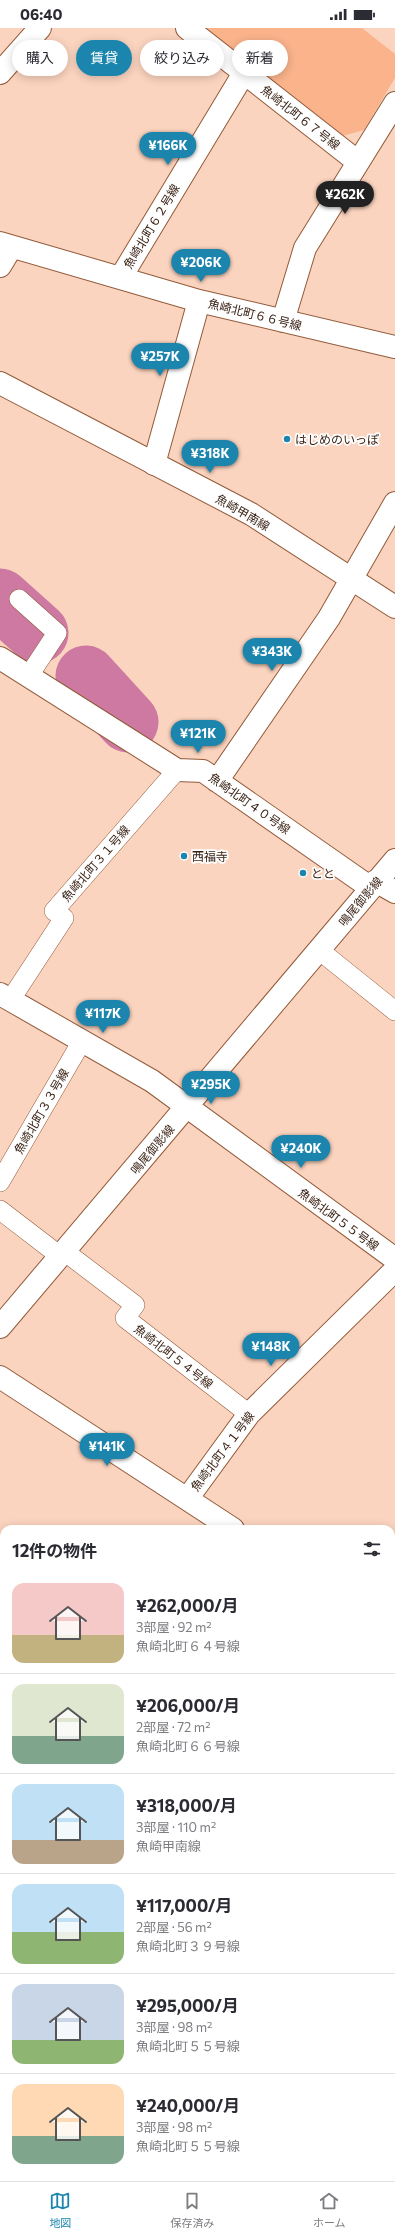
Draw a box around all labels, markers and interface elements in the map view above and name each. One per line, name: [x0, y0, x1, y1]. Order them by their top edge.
text: 06:40: [20, 5, 62, 23]
chip: 購入: [12, 40, 68, 76]
chip: 賃貸: [76, 40, 132, 76]
chip: 絞り込み: [140, 40, 224, 76]
chip: 新着: [232, 40, 288, 76]
street label: 魚崎北町６７号線: [259, 82, 343, 152]
pin: ¥166K: [140, 132, 196, 166]
text: ¥166K: [148, 137, 188, 153]
street label: 魚崎北町６２号線: [120, 181, 182, 271]
pin: ¥262K: [317, 181, 373, 215]
text: ¥262K: [325, 186, 365, 202]
pin: ¥206K: [173, 249, 229, 283]
text: ¥206K: [180, 254, 222, 270]
street label: 魚崎北町６６号線: [207, 296, 303, 332]
pin: ¥257K: [132, 343, 188, 377]
text: ¥257K: [140, 348, 180, 364]
place label: はじめのいっぽ: [295, 432, 379, 446]
marker: はじめのいっぽ: [282, 434, 292, 444]
pin: ¥318K: [182, 440, 238, 474]
text: ¥318K: [191, 445, 229, 461]
street label: 魚崎甲南線: [214, 491, 272, 533]
pin: ¥343K: [244, 638, 300, 672]
text: ¥343K: [252, 643, 292, 659]
pin: ¥121K: [170, 720, 226, 754]
text: ¥121K: [180, 725, 216, 741]
street label: 魚崎北町４０号線: [207, 770, 293, 836]
street label: 魚崎北町３１号線: [58, 822, 132, 904]
place label: 西福寺: [192, 849, 228, 863]
marker: 西福寺: [179, 851, 189, 861]
place label: とと: [311, 866, 335, 880]
marker: とと: [298, 868, 308, 878]
street label: 鳴尾御影線: [335, 874, 385, 928]
pin: ¥117K: [75, 1000, 131, 1034]
text: ¥117K: [85, 1005, 121, 1021]
street label: 魚崎北町３３号線: [11, 1066, 71, 1156]
pin: ¥295K: [183, 1071, 239, 1105]
text: ¥295K: [191, 1076, 231, 1092]
street label: 鳴尾御影線: [127, 1122, 177, 1176]
pin: ¥240K: [273, 1135, 329, 1169]
text: ¥240K: [280, 1140, 322, 1156]
street label: 魚崎北町５５号線: [296, 1185, 382, 1253]
street label: 魚崎北町５４号線: [132, 1321, 216, 1391]
pin: ¥148K: [243, 1333, 299, 1367]
text: ¥148K: [251, 1338, 291, 1354]
street label: 魚崎北町４１号線: [188, 1408, 256, 1494]
pin: ¥141K: [79, 1433, 135, 1467]
text: ¥141K: [89, 1438, 125, 1454]
icon: filters: [361, 1538, 383, 1560]
text: 12件の物件: [12, 1540, 97, 1561]
text: ¥262,000/月: [136, 1595, 239, 1616]
icon: home: [44, 1599, 92, 1647]
text: 3部屋 · 92 m²: [136, 1619, 212, 1635]
text: 魚崎北町６４号線: [136, 1638, 240, 1654]
text: ¥206,000/月: [136, 1695, 240, 1716]
icon: home: [44, 1700, 92, 1748]
text: 2部屋 · 72 m²: [136, 1719, 210, 1735]
text: 魚崎北町６６号線: [136, 1738, 240, 1754]
text: ¥318,000/月: [136, 1795, 237, 1816]
icon: home: [44, 1800, 92, 1848]
text: 3部屋 · 110 m²: [136, 1819, 216, 1835]
text: 魚崎甲南線: [136, 1838, 201, 1854]
text: ¥117,000/月: [136, 1895, 233, 1916]
icon: home: [44, 1900, 92, 1948]
text: 2部屋 · 56 m²: [136, 1919, 212, 1935]
text: 魚崎北町３９号線: [136, 1938, 240, 1954]
text: ¥295,000/月: [136, 1995, 239, 2016]
icon: home: [44, 2000, 92, 2048]
text: 3部屋 · 98 m²: [136, 2019, 212, 2035]
text: 魚崎北町５５号線: [136, 2038, 240, 2054]
text: ¥240,000/月: [136, 2095, 240, 2116]
icon: home: [44, 2100, 92, 2148]
text: 3部屋 · 98 m²: [136, 2119, 212, 2135]
text: 魚崎北町５５号線: [136, 2138, 240, 2154]
tab: 地図: [49, 2190, 71, 2230]
tab: 保存済み: [170, 2190, 214, 2230]
tab: ホーム: [313, 2190, 346, 2230]

